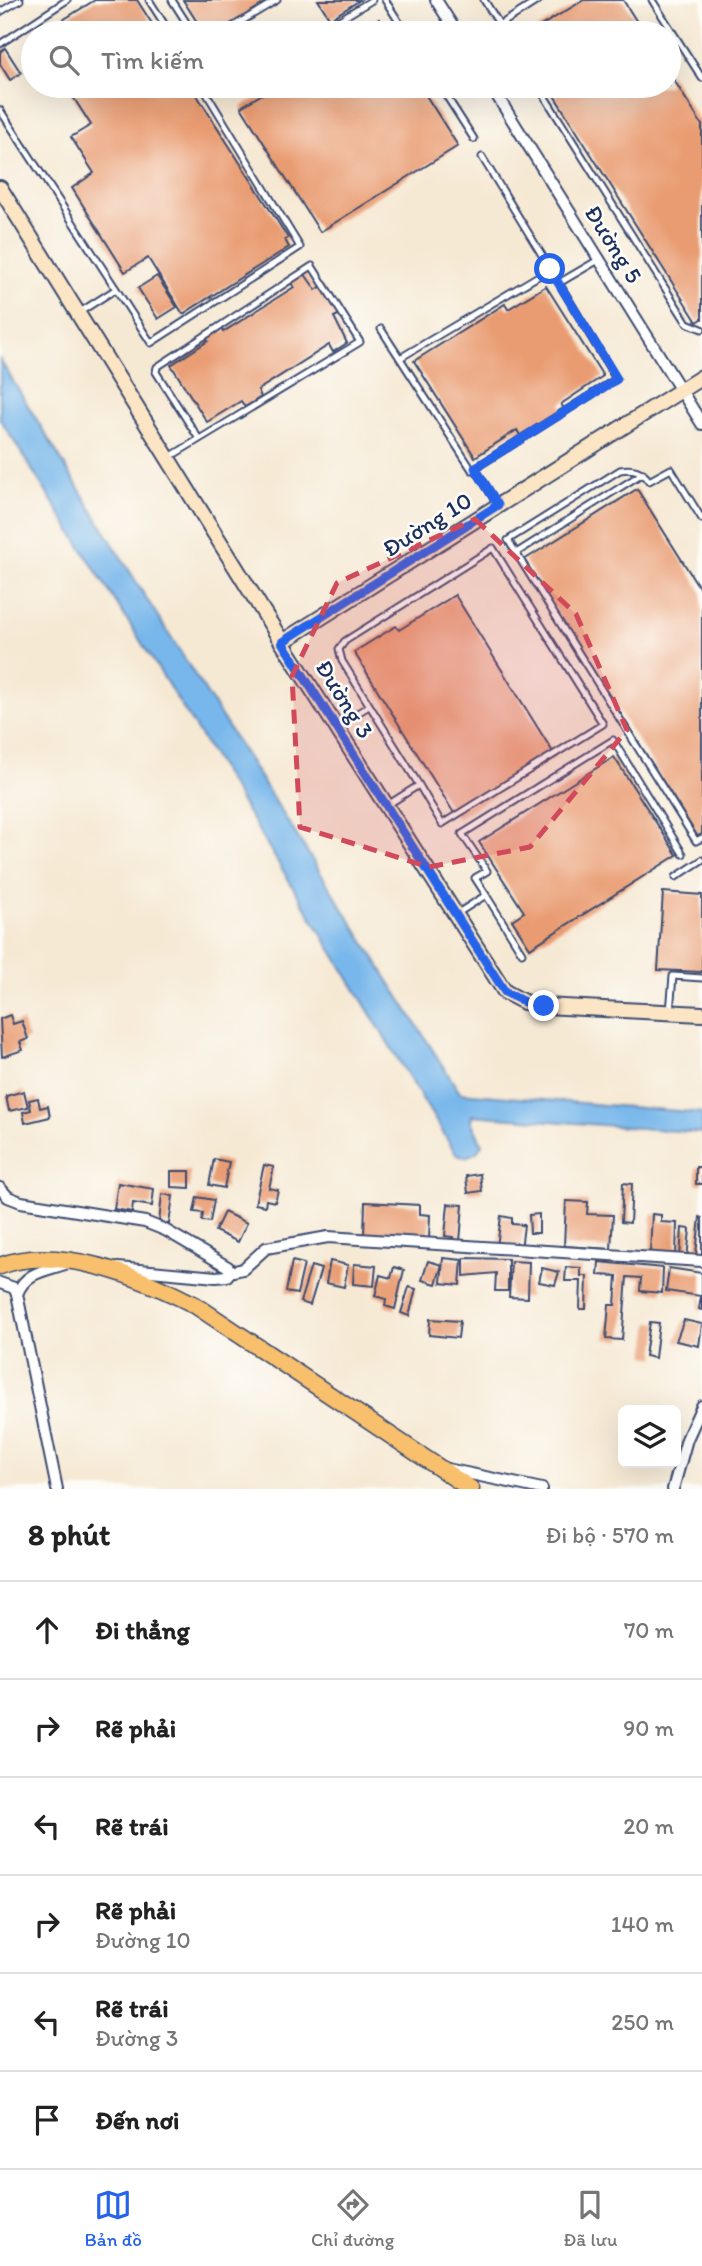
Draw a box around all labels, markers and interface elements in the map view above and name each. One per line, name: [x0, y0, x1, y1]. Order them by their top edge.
search box: [21, 21, 681, 98]
icon: search: [45, 41, 83, 79]
text: Tìm kiếm: [101, 44, 204, 76]
street label: Đường 5: [579, 200, 649, 288]
route start: [534, 253, 565, 284]
street label: Đường 10: [377, 485, 477, 563]
street label: Đường 3: [310, 654, 380, 744]
route end: [528, 990, 559, 1021]
map controls: [618, 1405, 681, 1468]
button: layers: [618, 1405, 681, 1468]
text: 8 phút: [28, 1516, 110, 1553]
text: Đi bộ · 570 m: [546, 1521, 674, 1549]
icon: ahead: [28, 1611, 66, 1649]
text: Đi thẳng: [95, 1614, 190, 1646]
text: 70 m: [624, 1616, 674, 1644]
icon: right: [28, 1709, 66, 1747]
text: Rẽ phải: [95, 1712, 176, 1744]
text: 90 m: [623, 1714, 674, 1742]
icon: left: [28, 1807, 66, 1845]
text: Rẽ trái: [95, 1810, 169, 1842]
text: 20 m: [623, 1812, 674, 1840]
text: Rẽ phải: [95, 1894, 176, 1926]
icon: right: [28, 1905, 66, 1943]
text: 140 m: [611, 1910, 674, 1938]
text: Đường 10: [95, 1926, 191, 1954]
text: Rẽ trái: [95, 1992, 169, 2024]
icon: left: [28, 2003, 66, 2041]
text: 250 m: [611, 2008, 674, 2036]
text: Đường 3: [95, 2024, 178, 2052]
icon: arrive: [28, 2101, 66, 2139]
text: Đến nơi: [95, 2104, 180, 2136]
tab: Bản đồ: [84, 2186, 142, 2251]
tab: Chỉ đường: [311, 2186, 394, 2251]
tab: Đã lưu: [563, 2186, 617, 2251]

